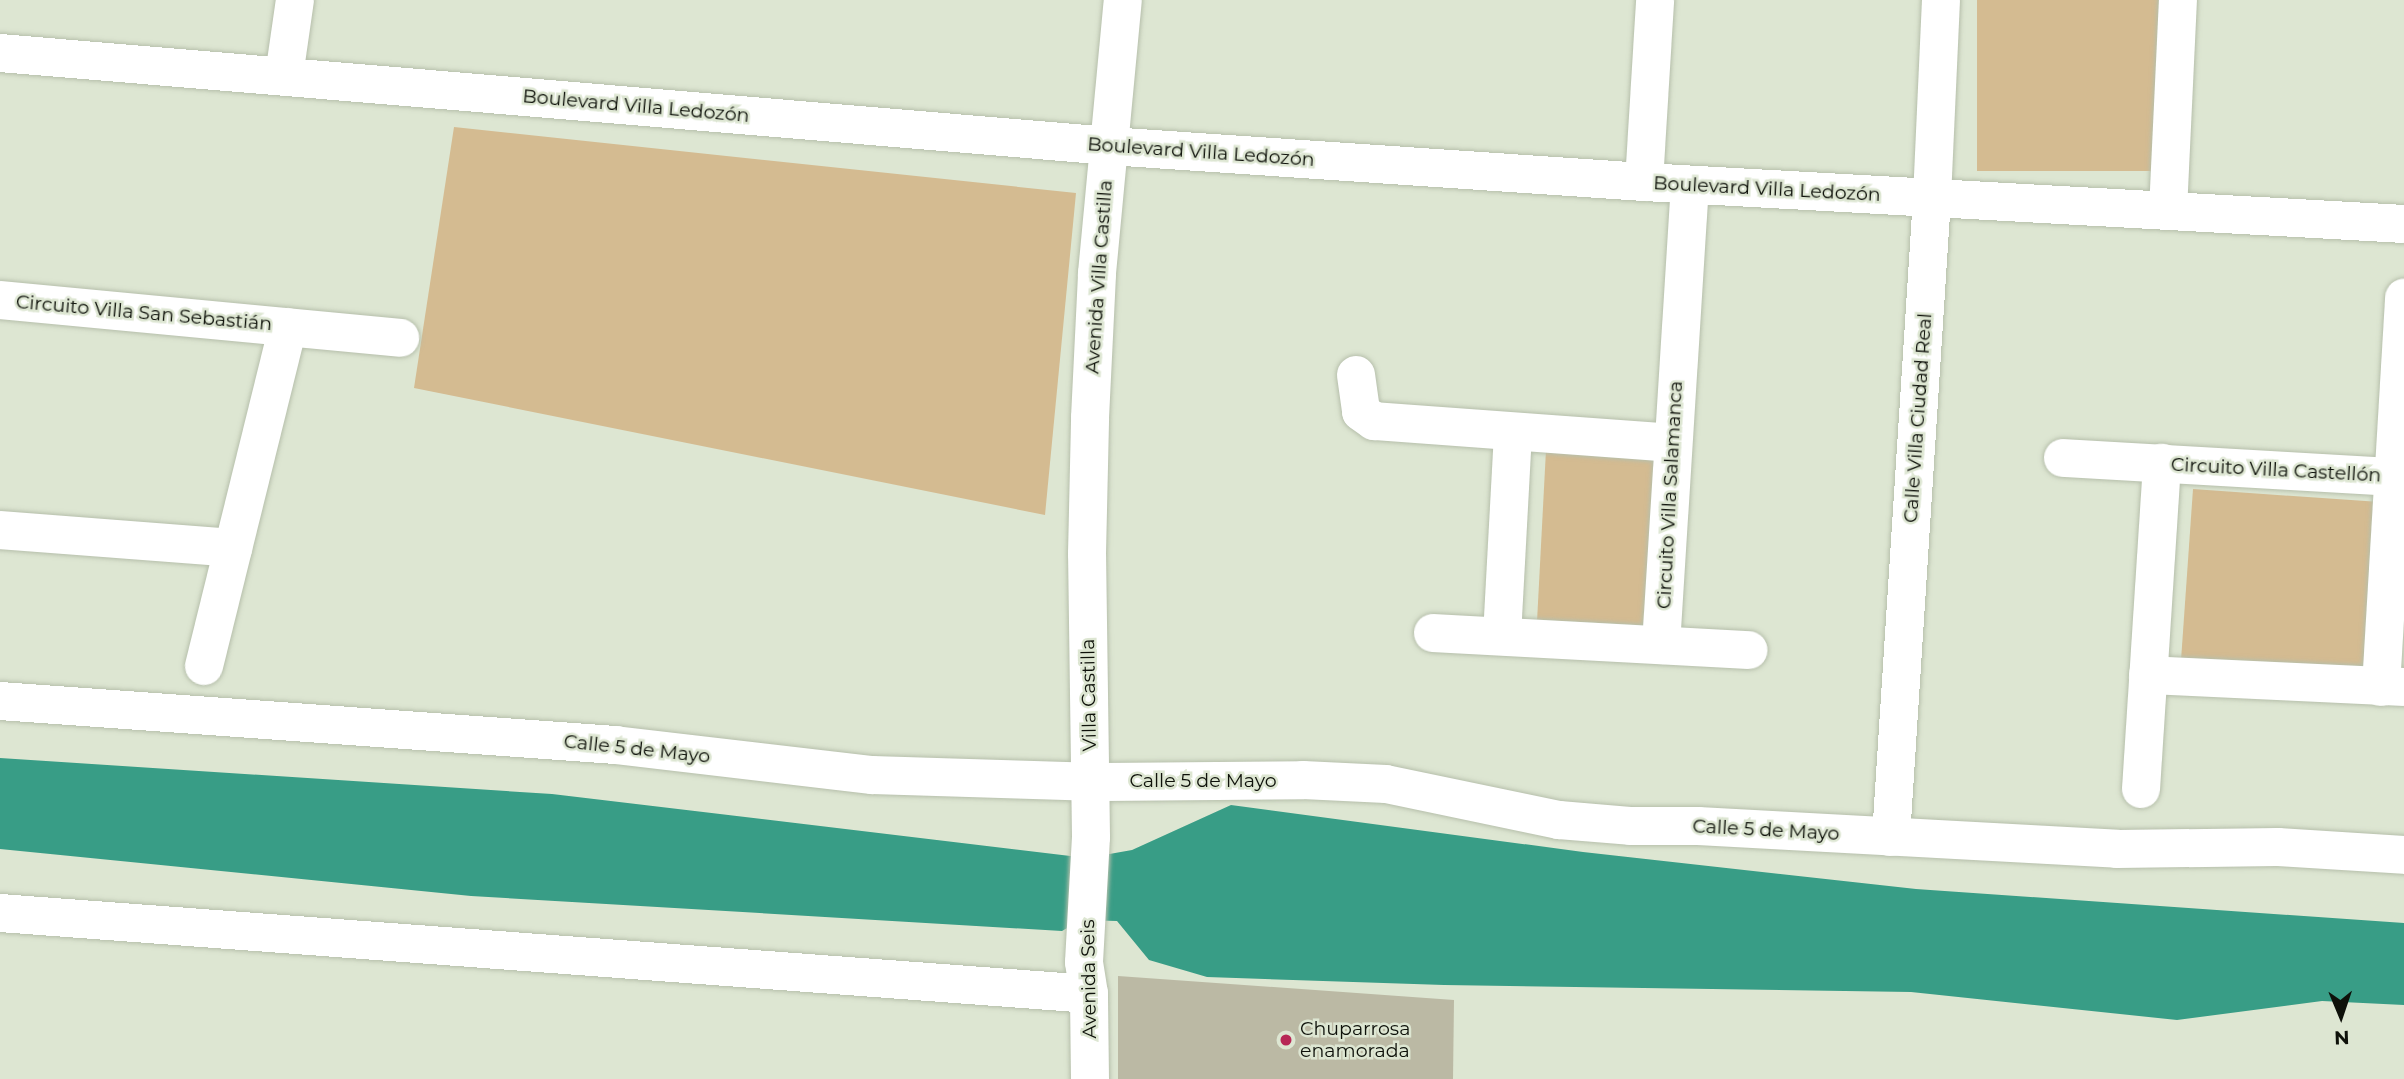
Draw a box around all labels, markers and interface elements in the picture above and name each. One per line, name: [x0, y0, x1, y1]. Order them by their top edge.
street label: Boulevard Villa Ledozón: [522, 85, 750, 127]
street label: Boulevard Villa Ledozón: [1087, 133, 1315, 171]
street label: Boulevard Villa Ledozón: [1653, 172, 1881, 206]
street label: Avenida Villa Castilla: [1081, 179, 1117, 375]
street label: Circuito Villa San Sebastián: [15, 290, 273, 336]
street label: Calle Villa Ciudad Real: [1899, 312, 1937, 524]
street label: Circuito Villa Salamanca: [1653, 380, 1687, 610]
street label: Circuito Villa Castellón: [2170, 453, 2382, 487]
street label: Villa Castilla: [1077, 639, 1101, 751]
street label: Calle 5 de Mayo: [563, 730, 711, 768]
street label: Calle 5 de Mayo: [1129, 770, 1277, 792]
street label: Calle 5 de Mayo: [1692, 815, 1840, 845]
street label: Avenida Seis: [1077, 919, 1101, 1039]
north arrow: [2306, 981, 2376, 1051]
place label: Chuparrosa enamorada: [1300, 1018, 1410, 1062]
text: N: [2334, 1026, 2350, 1049]
marker: Chuparrosa enamorada: [1278, 1032, 1294, 1048]

